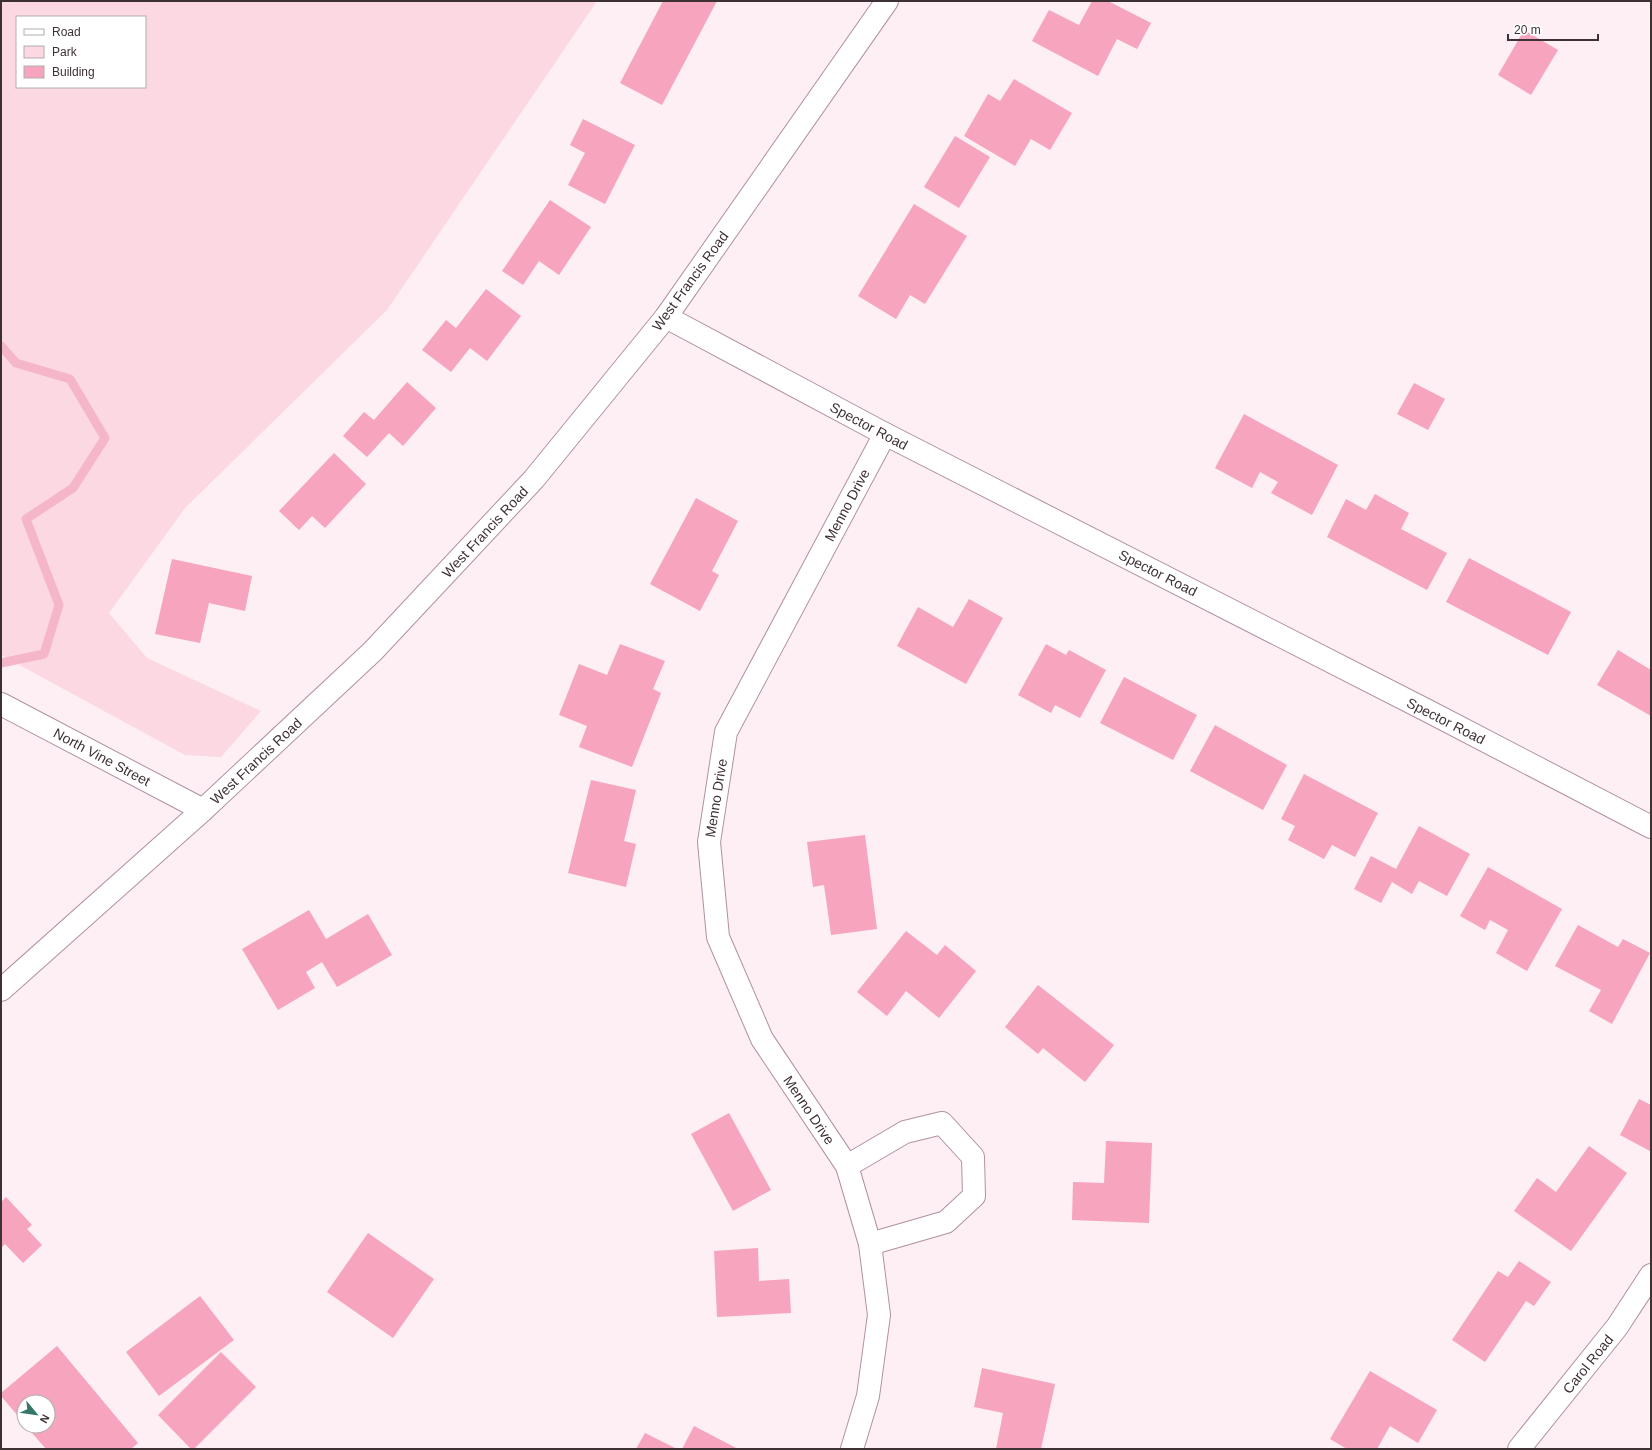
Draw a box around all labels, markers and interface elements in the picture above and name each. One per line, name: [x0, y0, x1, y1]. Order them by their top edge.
legend: [16, 16, 146, 88]
scale bar: [1508, 16, 1598, 42]
text: 20 m: [1514, 23, 1541, 37]
text: Road: [52, 25, 81, 39]
text: Park: [52, 45, 78, 59]
text: Building: [52, 65, 95, 79]
street label: West Francis Road: [649, 228, 731, 334]
street label: Spector Road: [827, 399, 911, 453]
street label: Menno Drive: [821, 466, 873, 544]
street label: West Francis Road: [439, 483, 531, 581]
street label: Spector Road: [1116, 546, 1200, 600]
street label: Spector Road: [1404, 694, 1488, 748]
street label: West Francis Road: [207, 715, 305, 807]
street label: North Vine Street: [51, 725, 153, 789]
street label: Menno Drive: [702, 757, 730, 838]
street label: Menno Drive: [780, 1073, 838, 1148]
street label: Carol Road: [1559, 1331, 1617, 1397]
north arrow: [16, 1394, 56, 1434]
text: N: [38, 1412, 52, 1425]

